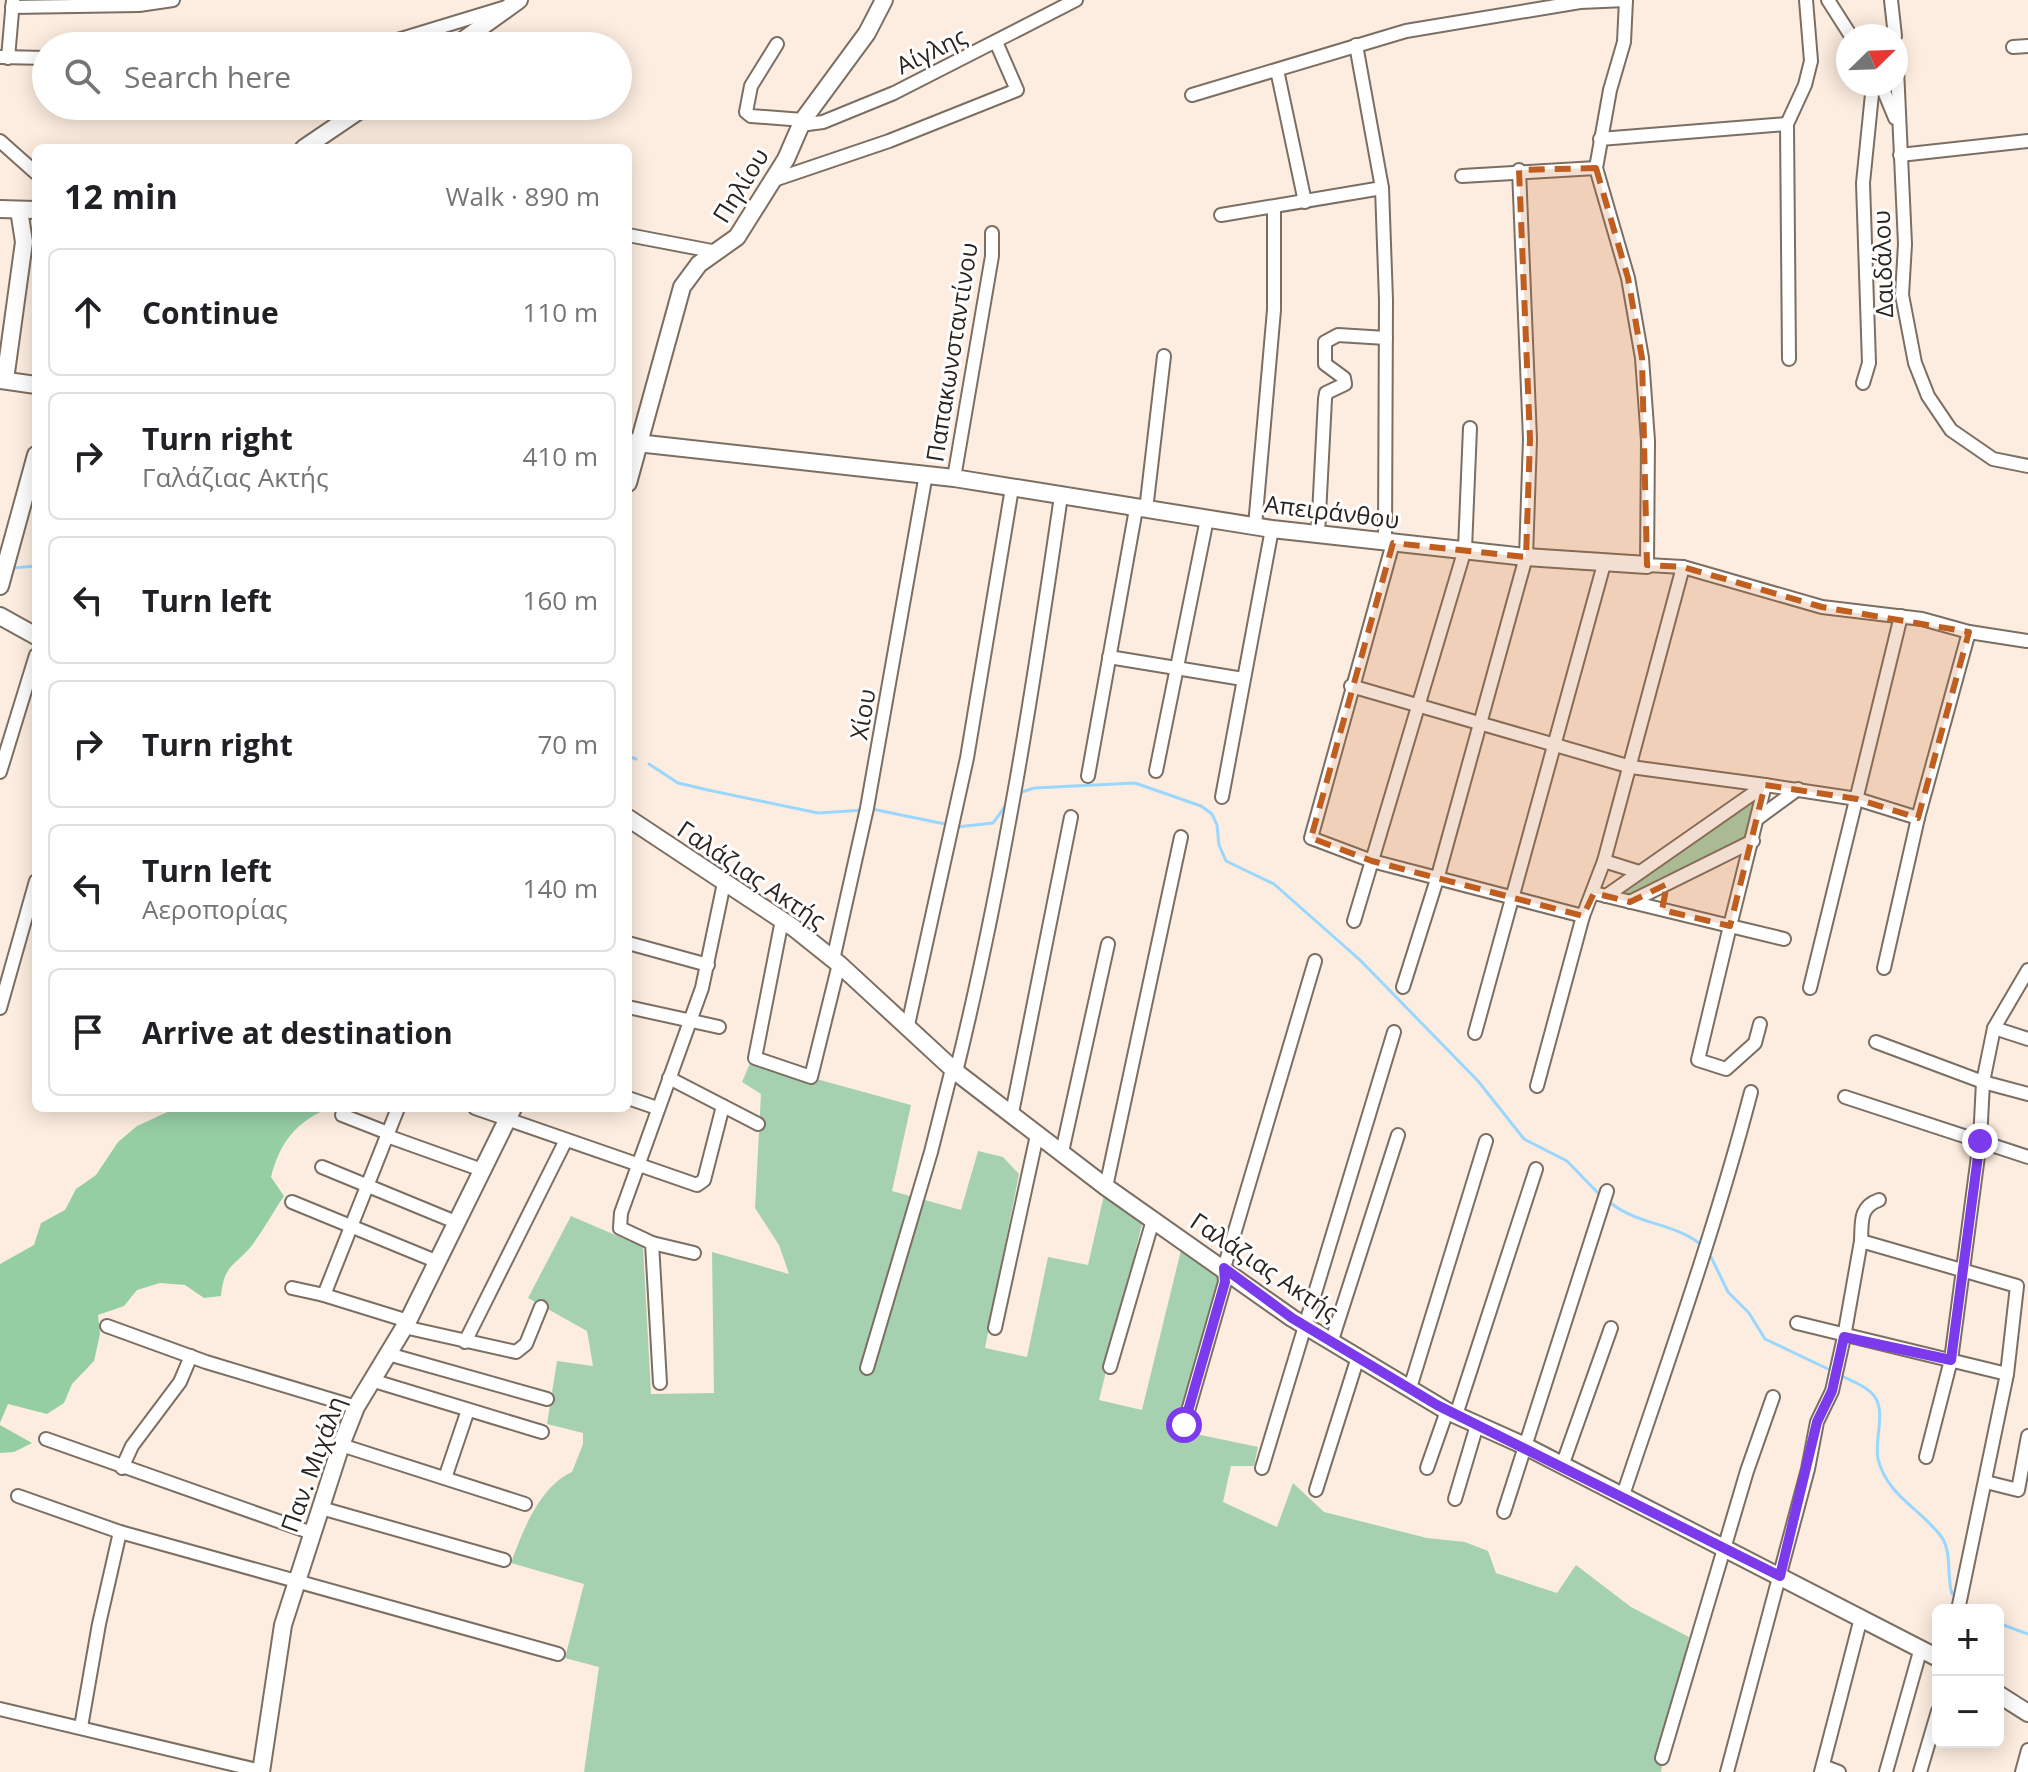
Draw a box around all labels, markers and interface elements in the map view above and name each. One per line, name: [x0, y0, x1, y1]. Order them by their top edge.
street label: Αίγλης: [890, 19, 972, 81]
north arrow: [1836, 24, 1908, 96]
search box: [32, 32, 632, 120]
icon: search: [60, 54, 104, 98]
text: Search here: [124, 56, 291, 97]
street label: Πηλίου: [704, 141, 776, 229]
text: 12 min: [64, 173, 178, 219]
text: Walk · 890 m: [446, 178, 600, 214]
street label: Δαιδάλου: [1864, 210, 1900, 318]
street label: Παπακωνσταντίνου: [917, 240, 985, 464]
icon: ahead: [66, 290, 110, 334]
text: Continue: [142, 292, 279, 333]
text: 110 m: [523, 294, 598, 330]
text: Turn right: [142, 418, 293, 459]
icon: right: [66, 434, 110, 478]
text: 410 m: [523, 438, 598, 474]
text: Γαλάζιας Ακτής: [142, 459, 329, 495]
street label: Απειράνθου: [1263, 486, 1401, 536]
icon: left: [66, 578, 110, 622]
text: Turn left: [142, 580, 272, 621]
text: 160 m: [523, 582, 598, 618]
street label: Χίου: [841, 686, 883, 742]
icon: right: [66, 722, 110, 766]
text: Turn right: [142, 724, 293, 765]
text: 70 m: [537, 726, 598, 762]
street label: Γαλάζιας Ακτής: [671, 812, 833, 936]
text: Turn left: [142, 850, 272, 891]
icon: left: [66, 866, 110, 910]
text: 140 m: [523, 870, 598, 906]
text: Αεροπορίας: [142, 891, 288, 927]
icon: arrive: [66, 1010, 110, 1054]
text: Arrive at destination: [142, 1012, 453, 1053]
route end: [1962, 1123, 1998, 1159]
street label: Γαλάζιας Ακτής: [1184, 1204, 1346, 1328]
street label: Παν. Μιχάλη: [272, 1391, 352, 1537]
route start: [1166, 1407, 1202, 1443]
map controls: [1932, 1604, 2004, 1748]
button: +: [1932, 1604, 2004, 1676]
button: −: [1932, 1676, 2004, 1748]

